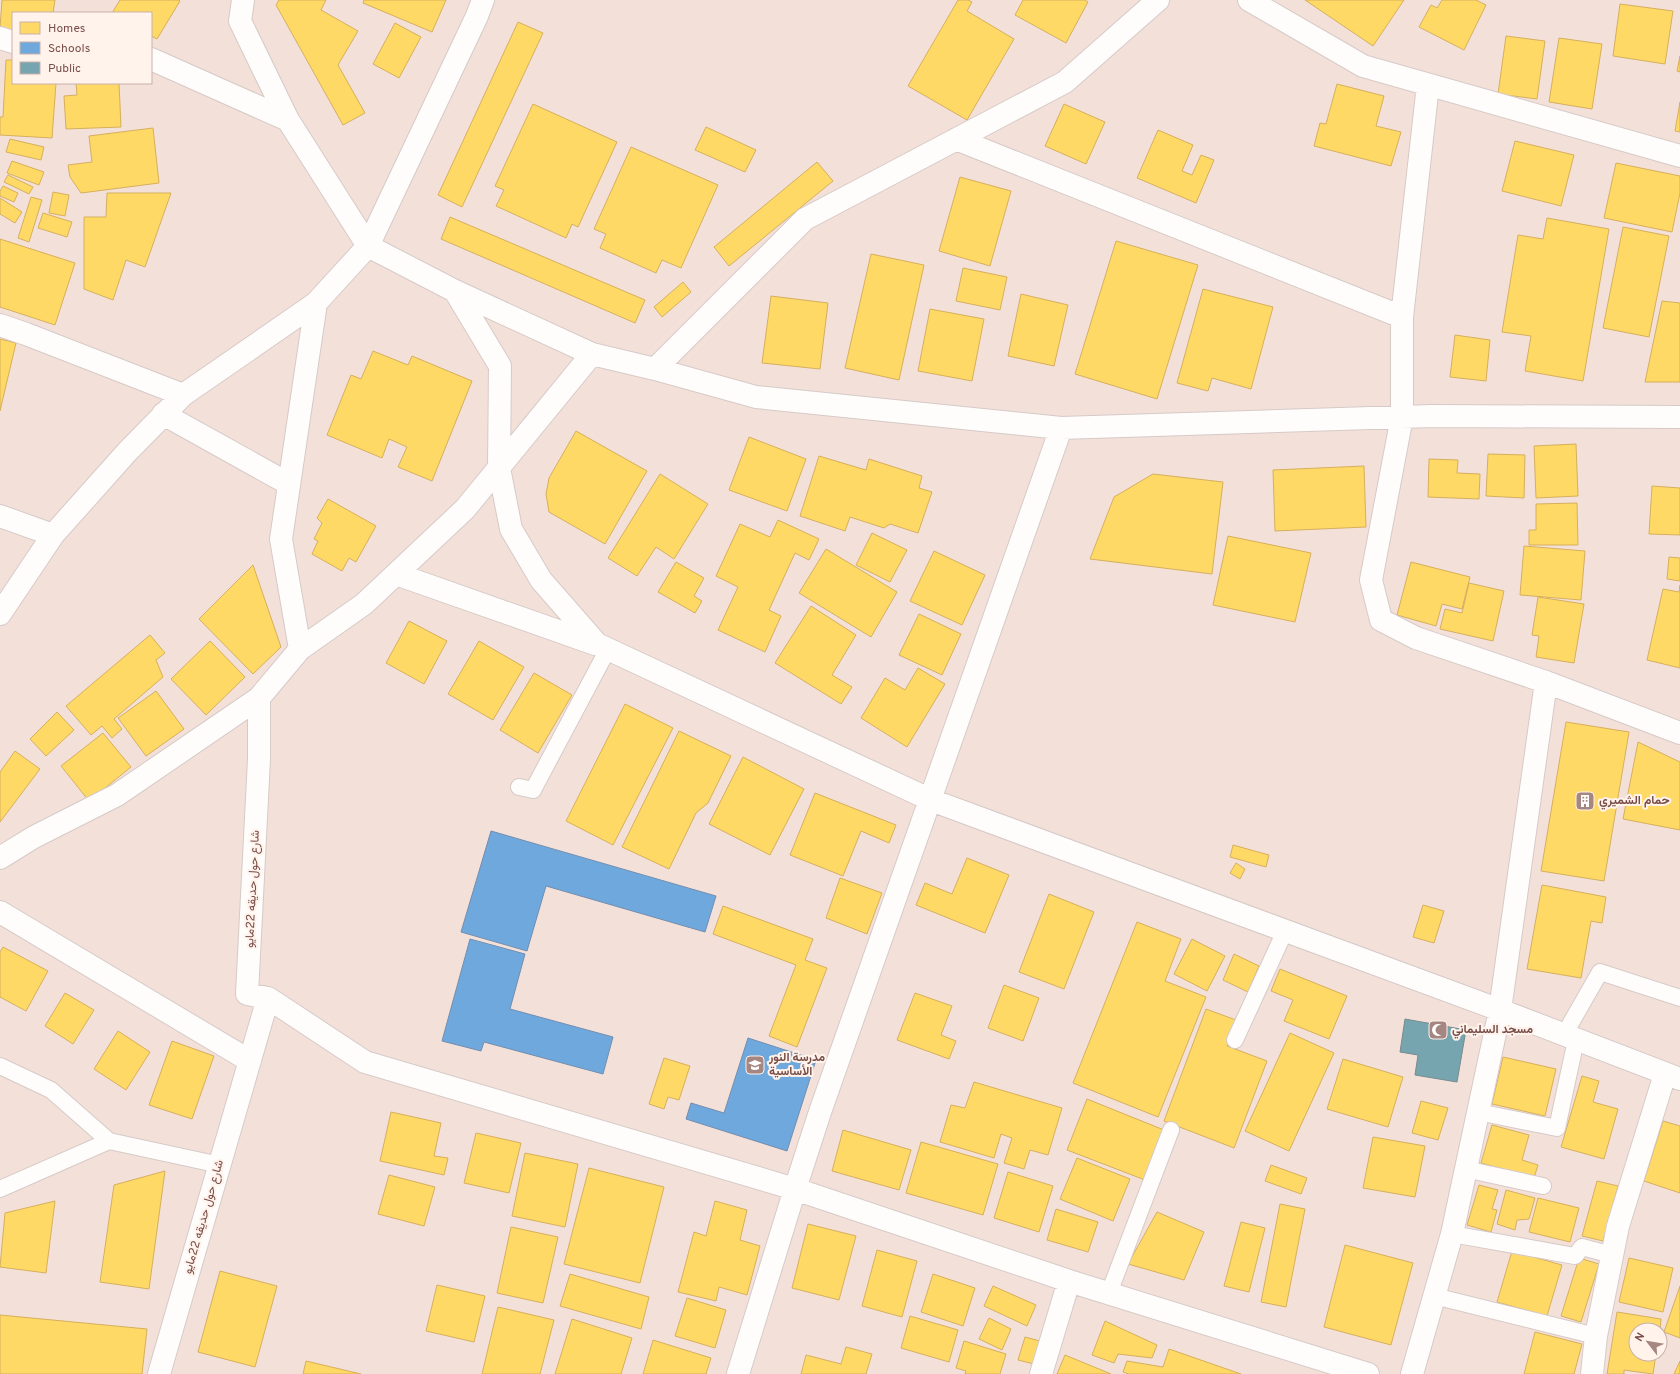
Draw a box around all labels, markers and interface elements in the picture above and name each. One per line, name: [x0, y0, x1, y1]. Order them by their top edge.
legend: [12, 12, 152, 84]
text: Homes: [48, 21, 85, 37]
text: Schools: [48, 41, 90, 57]
text: Public: [48, 61, 81, 77]
building icon: حمام الشميري: [1574, 790, 1596, 812]
place label: حمام الشميري: [1599, 793, 1670, 810]
street label: شارع حول حديقه 22مايو: [242, 830, 264, 948]
mosque icon: مسجد السليماني: [1427, 1019, 1449, 1041]
place label: مسجد السليماني: [1452, 1022, 1533, 1039]
place label: مدرسة النور الأساسية: [768, 1050, 825, 1080]
school or university icon: مدرسة النور الأساسية: [744, 1054, 766, 1076]
street label: شارع حول حديقه 22مايو: [180, 1158, 228, 1276]
north arrow: [1628, 1322, 1668, 1362]
text: N: [1632, 1330, 1648, 1344]

